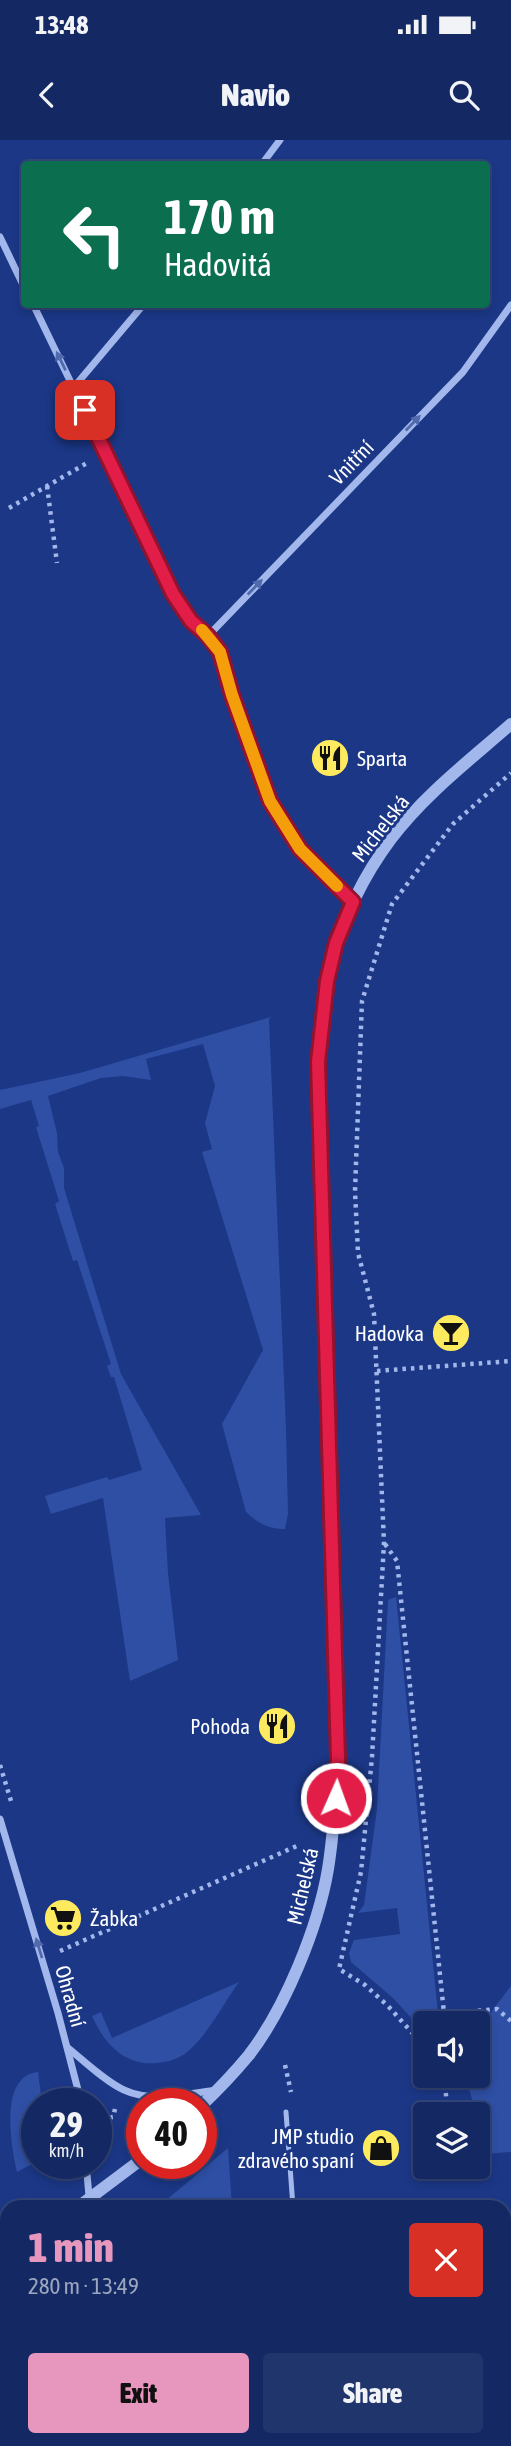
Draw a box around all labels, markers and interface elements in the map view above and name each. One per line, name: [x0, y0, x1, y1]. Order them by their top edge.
text: 13:48: [35, 10, 89, 40]
icon: back: [28, 76, 66, 114]
text: Navio: [221, 76, 290, 113]
icon: search: [445, 76, 483, 114]
text: 170 m: [164, 188, 275, 244]
icon: left: [49, 189, 140, 280]
text: Hadovitá: [164, 246, 272, 283]
one-way arrow: [56, 351, 67, 371]
pin: [55, 380, 115, 440]
icon: arrive: [66, 391, 104, 429]
one-way arrow: [405, 415, 421, 432]
street label: Vnitřní: [324, 435, 378, 489]
one-way arrow: [247, 579, 263, 596]
restaurant icon: Sparta: [309, 737, 351, 779]
place label: Sparta: [357, 746, 407, 770]
street label: Michelská: [346, 790, 414, 866]
bar icon: Hadovka: [430, 1312, 472, 1354]
place label: Hadovka: [355, 1321, 424, 1345]
restaurant icon: Pohoda: [256, 1705, 298, 1747]
place label: Pohoda: [190, 1714, 250, 1738]
position arrow: [299, 1761, 373, 1835]
street label: Michelská: [281, 1845, 323, 1927]
supermarket icon: Žabka: [42, 1897, 84, 1939]
place label: Žabka: [90, 1906, 138, 1930]
one-way arrow: [34, 1937, 44, 1958]
street label: Ohradní: [51, 1962, 91, 2030]
map controls: [413, 2011, 490, 2179]
button: sound: [413, 2011, 490, 2088]
speed limit sign: 40: [126, 2088, 217, 2179]
button: layers: [413, 2102, 490, 2179]
text: 29: [50, 2104, 83, 2144]
place label: JMP studio zdravého spaní: [238, 2124, 354, 2172]
shop icon: JMP studio zdravého spaní: [360, 2127, 402, 2169]
text: km/h: [49, 2140, 84, 2161]
text: 1 min: [28, 2223, 114, 2271]
button: close: [409, 2223, 483, 2297]
text: 280 m · 13:49: [28, 2273, 139, 2299]
button: Exit: [28, 2353, 249, 2433]
button: Share: [263, 2353, 483, 2433]

